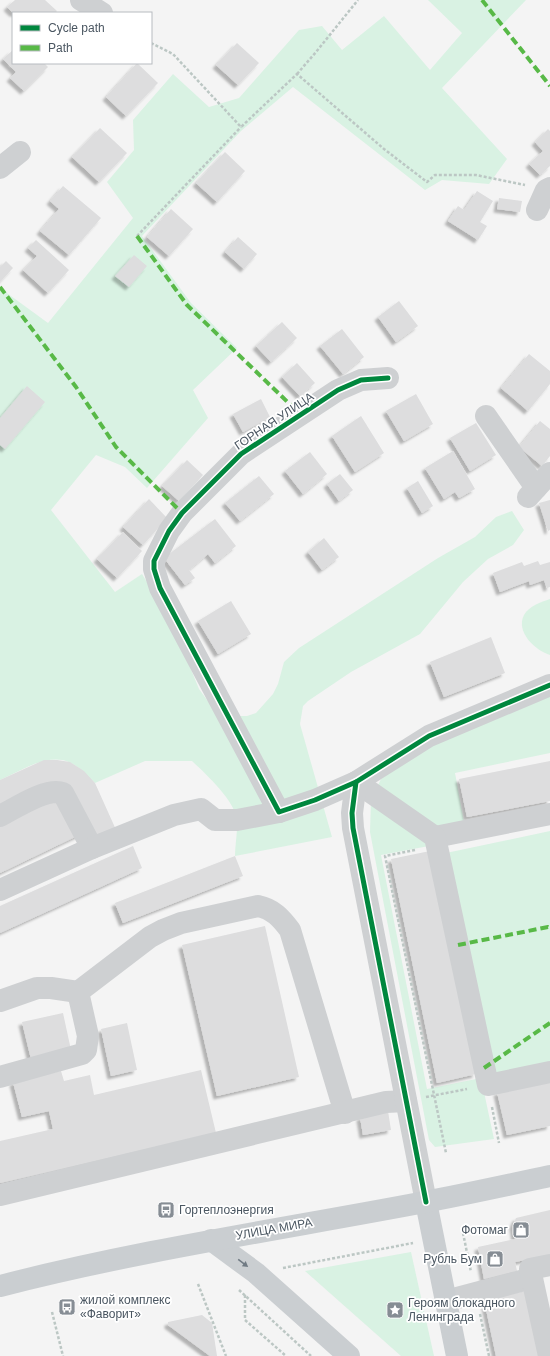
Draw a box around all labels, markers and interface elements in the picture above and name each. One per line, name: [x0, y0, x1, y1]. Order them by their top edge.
legend: [12, 12, 152, 64]
text: Cycle path: [48, 21, 105, 35]
text: Path: [48, 41, 73, 55]
street label: ГОРНАЯ УЛИЦА: [232, 389, 316, 453]
bus stop icon: Гортеплоэнергия: [156, 1200, 176, 1220]
place label: Гортеплоэнергия: [179, 1203, 274, 1217]
street label: УЛИЦА МИРА: [234, 1215, 314, 1243]
shop icon: Фотомаг: [511, 1220, 531, 1240]
place label: Фотомаг: [461, 1223, 509, 1237]
shop icon: Рубль Бум: [485, 1249, 505, 1269]
place label: Рубль Бум: [423, 1252, 482, 1266]
one-way arrow: [237, 1259, 248, 1267]
place label: жилой комплекс «Фаворит»: [80, 1293, 170, 1321]
place label: Героям блокадного Ленинграда: [408, 1296, 516, 1324]
bus stop icon: жилой комплекс «Фаворит»: [57, 1297, 77, 1317]
place icon: Героям блокадного Ленинграда: [385, 1300, 405, 1320]

